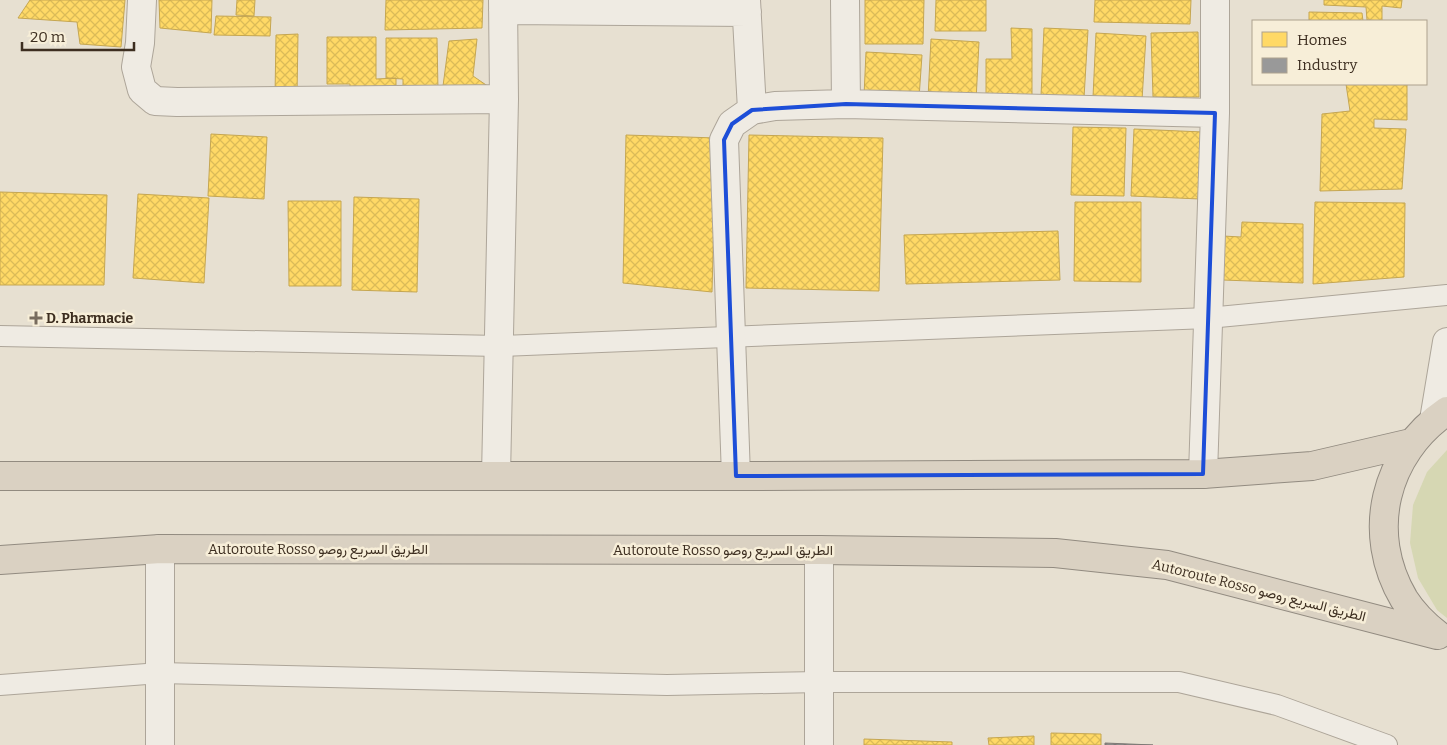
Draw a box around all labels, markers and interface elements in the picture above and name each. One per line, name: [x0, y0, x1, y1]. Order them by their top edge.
scale bar: [22, 20, 135, 52]
legend: [1252, 20, 1427, 85]
text: 20 m: [30, 28, 66, 46]
text: Homes: [1297, 31, 1347, 49]
text: Industry: [1297, 56, 1357, 74]
place label: D. Pharmacie: [46, 310, 134, 327]
marker: D. Pharmacie: [30, 312, 42, 324]
street label: Autoroute Rosso الطريق السريع روصو: [208, 541, 428, 560]
street label: Autoroute Rosso الطريق السريع روصو: [613, 542, 833, 561]
street label: Autoroute Rosso الطريق السريع روصو: [1150, 556, 1368, 627]

